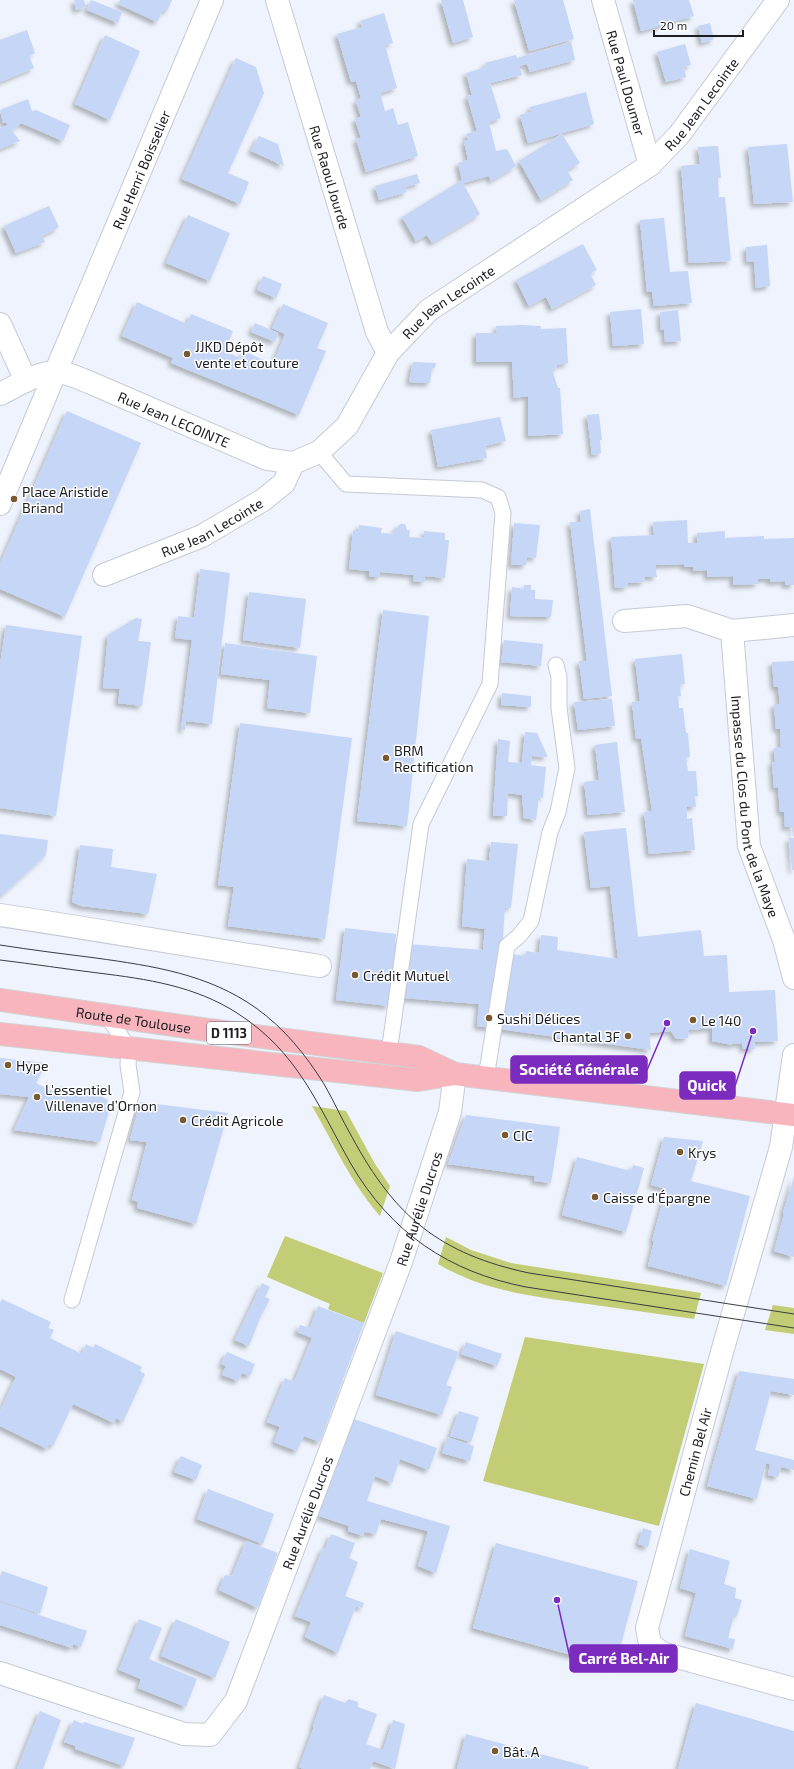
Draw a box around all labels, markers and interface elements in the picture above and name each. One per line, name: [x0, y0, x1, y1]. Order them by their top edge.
scale bar: [654, 12, 743, 38]
text: 20 m: [660, 18, 687, 32]
street label: Rue Paul Doumer: [603, 28, 650, 138]
street label: Rue Jean Lecointe: [660, 54, 742, 154]
street label: Rue Henri Boisselier: [108, 107, 173, 231]
street label: Rue Raoul Jourde: [307, 123, 354, 231]
street label: Rue Jean Lecointe: [398, 261, 497, 342]
place label: JJKD Dépôt vente et couture: [195, 338, 299, 371]
marker: JJKD Dépôt vente et couture: [182, 349, 192, 359]
street label: Rue Jean LECOINTE: [116, 387, 233, 450]
place label: Place Aristide Briand: [22, 483, 108, 516]
marker: Place Aristide Briand: [9, 494, 19, 504]
street label: Rue Jean Lecointe: [158, 494, 265, 560]
street label: Impasse du Clos du Pont de la Maye: [729, 695, 783, 920]
place label: BRM Rectification: [394, 742, 474, 775]
marker: BRM Rectification: [381, 753, 391, 763]
place label: Crédit Mutuel: [363, 967, 450, 984]
marker: Crédit Mutuel: [350, 970, 360, 980]
street label: Route de Toulouse: [75, 1003, 192, 1036]
place label: Sushi Délices: [497, 1010, 580, 1027]
place label: Le 140: [701, 1012, 741, 1029]
marker: Sushi Délices: [484, 1013, 494, 1023]
marker: Le 140: [688, 1015, 698, 1025]
road number: D 1113: [207, 1022, 251, 1044]
place label: Chantal 3F: [553, 1028, 620, 1045]
marker: Chantal 3F: [623, 1031, 633, 1041]
callout: Société Générale: [511, 1056, 647, 1083]
place label: Hype: [16, 1057, 48, 1074]
marker: Hype: [3, 1060, 13, 1070]
text: Société Générale: [519, 1060, 639, 1078]
callout: Quick: [680, 1072, 735, 1099]
text: Quick: [687, 1076, 727, 1095]
place label: L'essentiel Villenave d’Ornon: [45, 1081, 157, 1114]
marker: L'essentiel Villenave d’Ornon: [32, 1092, 42, 1102]
place label: Crédit Agricole: [191, 1112, 284, 1129]
marker: Crédit Agricole: [178, 1115, 188, 1125]
place label: CIC: [513, 1127, 533, 1144]
marker: CIC: [500, 1130, 510, 1140]
place label: Krys: [688, 1144, 716, 1161]
marker: Krys: [675, 1147, 685, 1157]
street label: Rue Aurélie Ducros: [392, 1149, 445, 1268]
place label: Caisse d'Épargne: [603, 1189, 711, 1206]
marker: Caisse d'Épargne: [590, 1192, 600, 1202]
street label: Chemin Bel Air: [675, 1405, 715, 1498]
street label: Rue Aurélie Ducros: [278, 1454, 336, 1572]
callout: Carré Bel-Air: [570, 1645, 677, 1672]
text: Carré Bel-Air: [578, 1649, 670, 1667]
place label: Bât. A: [503, 1743, 540, 1760]
marker: Bât. A: [490, 1746, 500, 1756]

